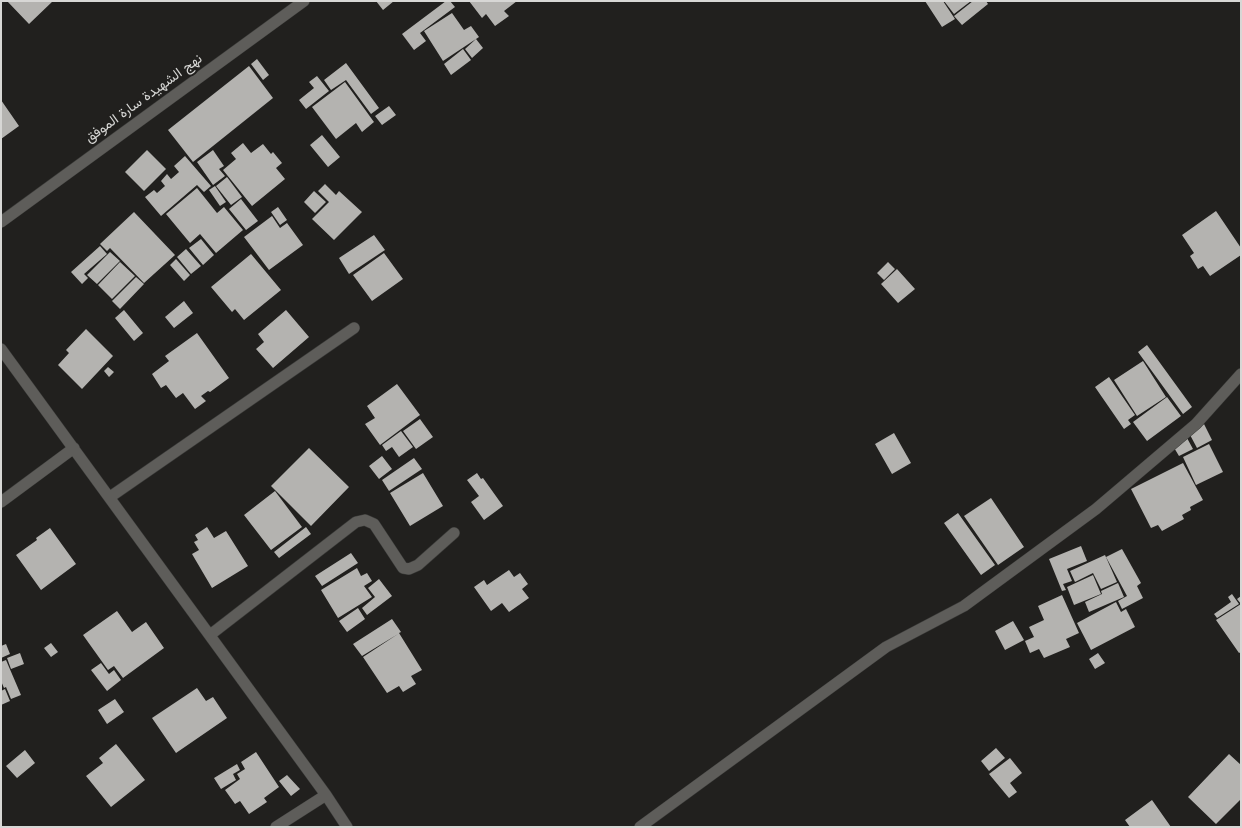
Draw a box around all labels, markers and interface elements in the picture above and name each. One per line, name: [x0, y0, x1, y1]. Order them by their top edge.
street label: نهج الشهيدة سارة الموفق: [82, 51, 206, 147]

